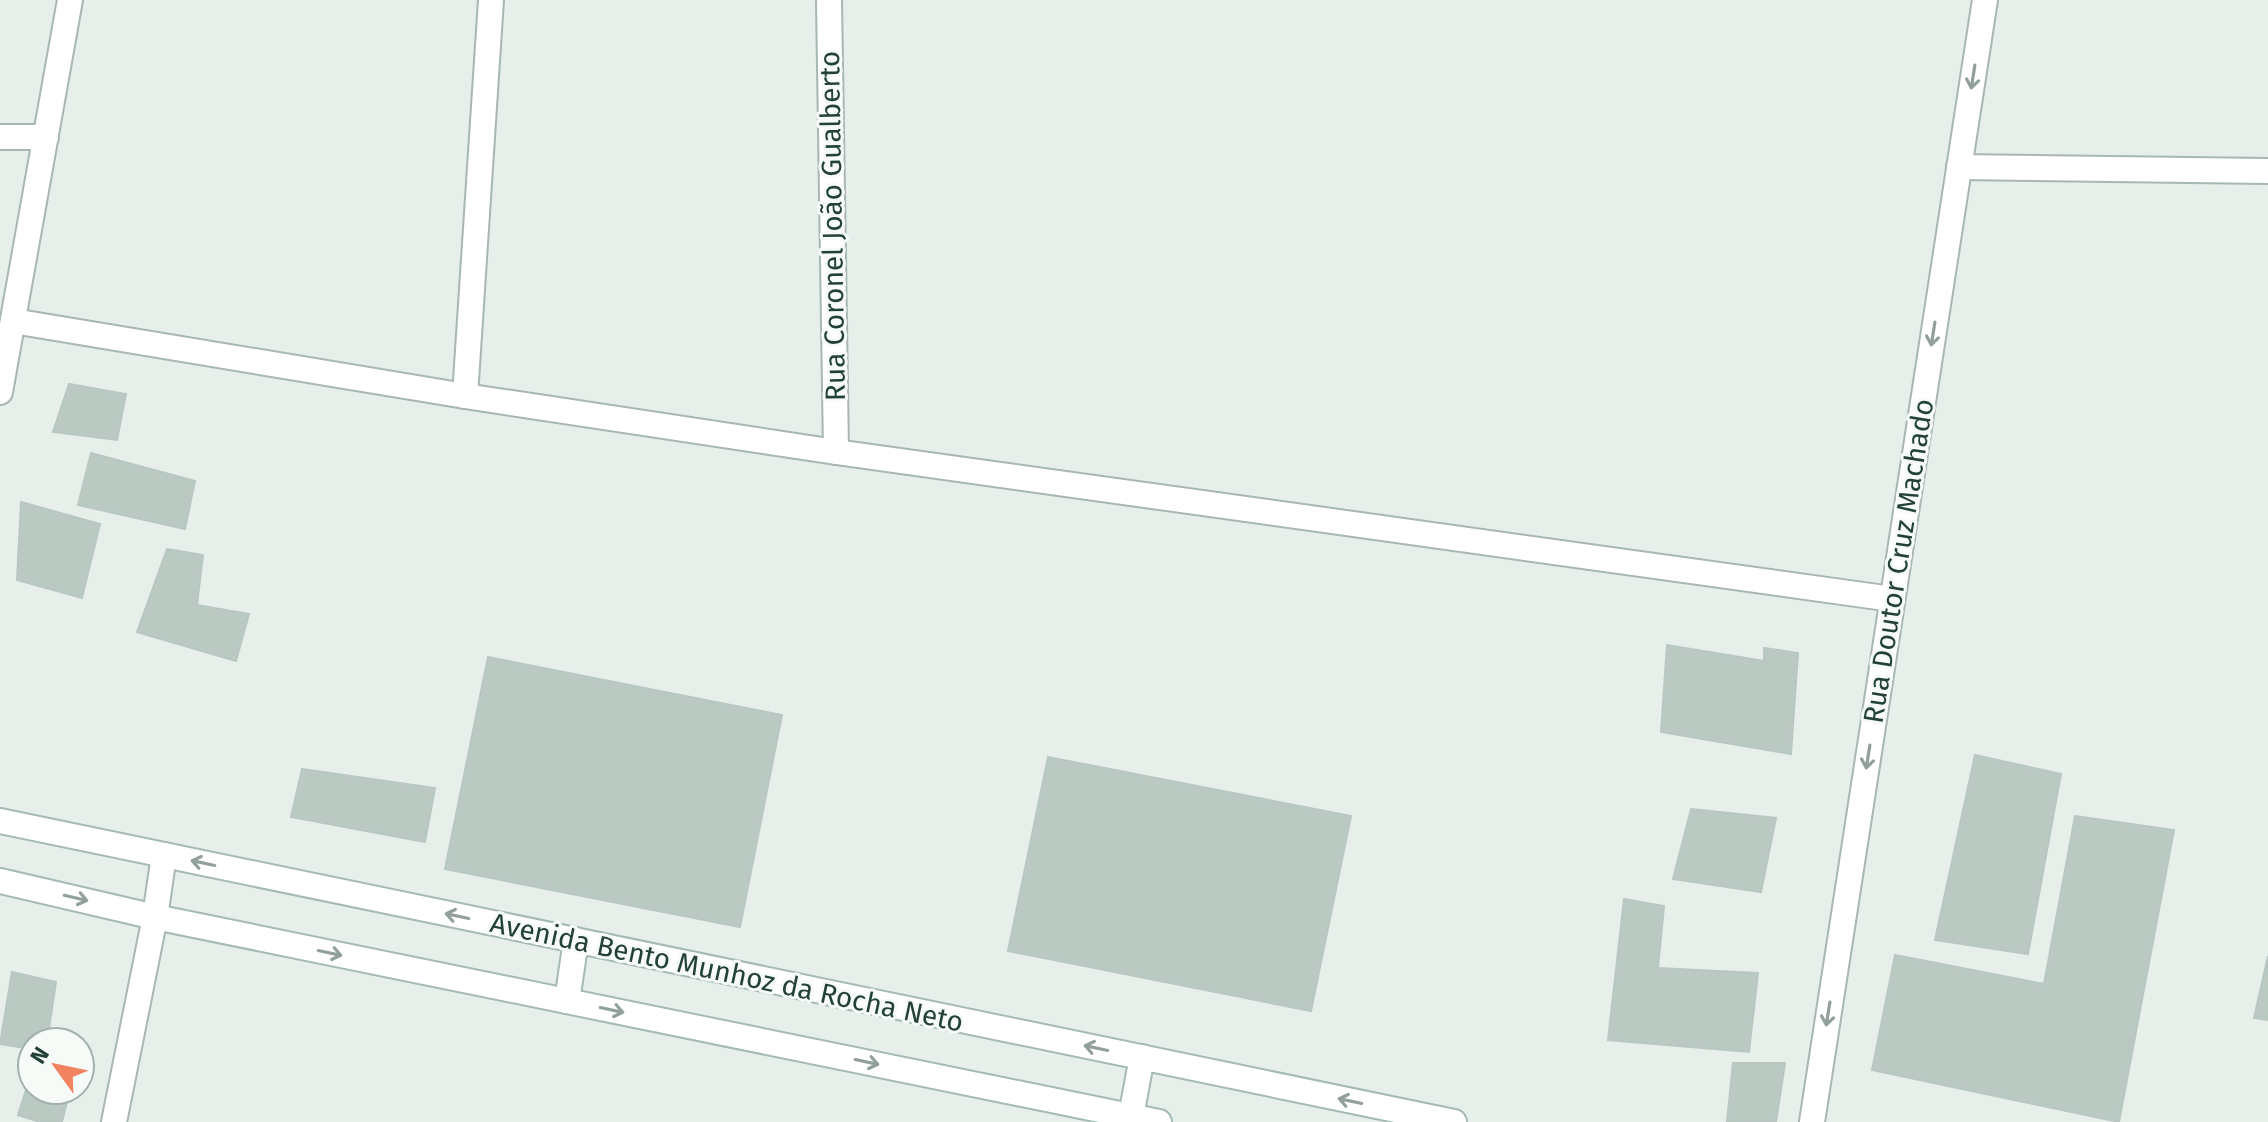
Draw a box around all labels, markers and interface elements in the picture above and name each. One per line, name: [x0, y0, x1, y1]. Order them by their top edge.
street label: Rua Coronel João Gualberto: [813, 51, 852, 401]
one-way arrow: [1965, 64, 1980, 89]
one-way arrow: [1925, 321, 1940, 346]
street label: Rua Doutor Cruz Machado: [1857, 397, 1940, 726]
one-way arrow: [1860, 744, 1875, 769]
one-way arrow: [190, 855, 216, 870]
one-way arrow: [63, 892, 88, 907]
street label: Avenida Bento Munhoz da Rocha Neto: [487, 906, 966, 1039]
one-way arrow: [445, 908, 471, 923]
one-way arrow: [317, 946, 342, 961]
one-way arrow: [1820, 1001, 1835, 1026]
one-way arrow: [599, 1004, 625, 1019]
north arrow: [16, 1026, 96, 1106]
one-way arrow: [1084, 1040, 1109, 1055]
text: N: [24, 1042, 55, 1069]
one-way arrow: [854, 1056, 879, 1071]
one-way arrow: [1338, 1092, 1364, 1107]

